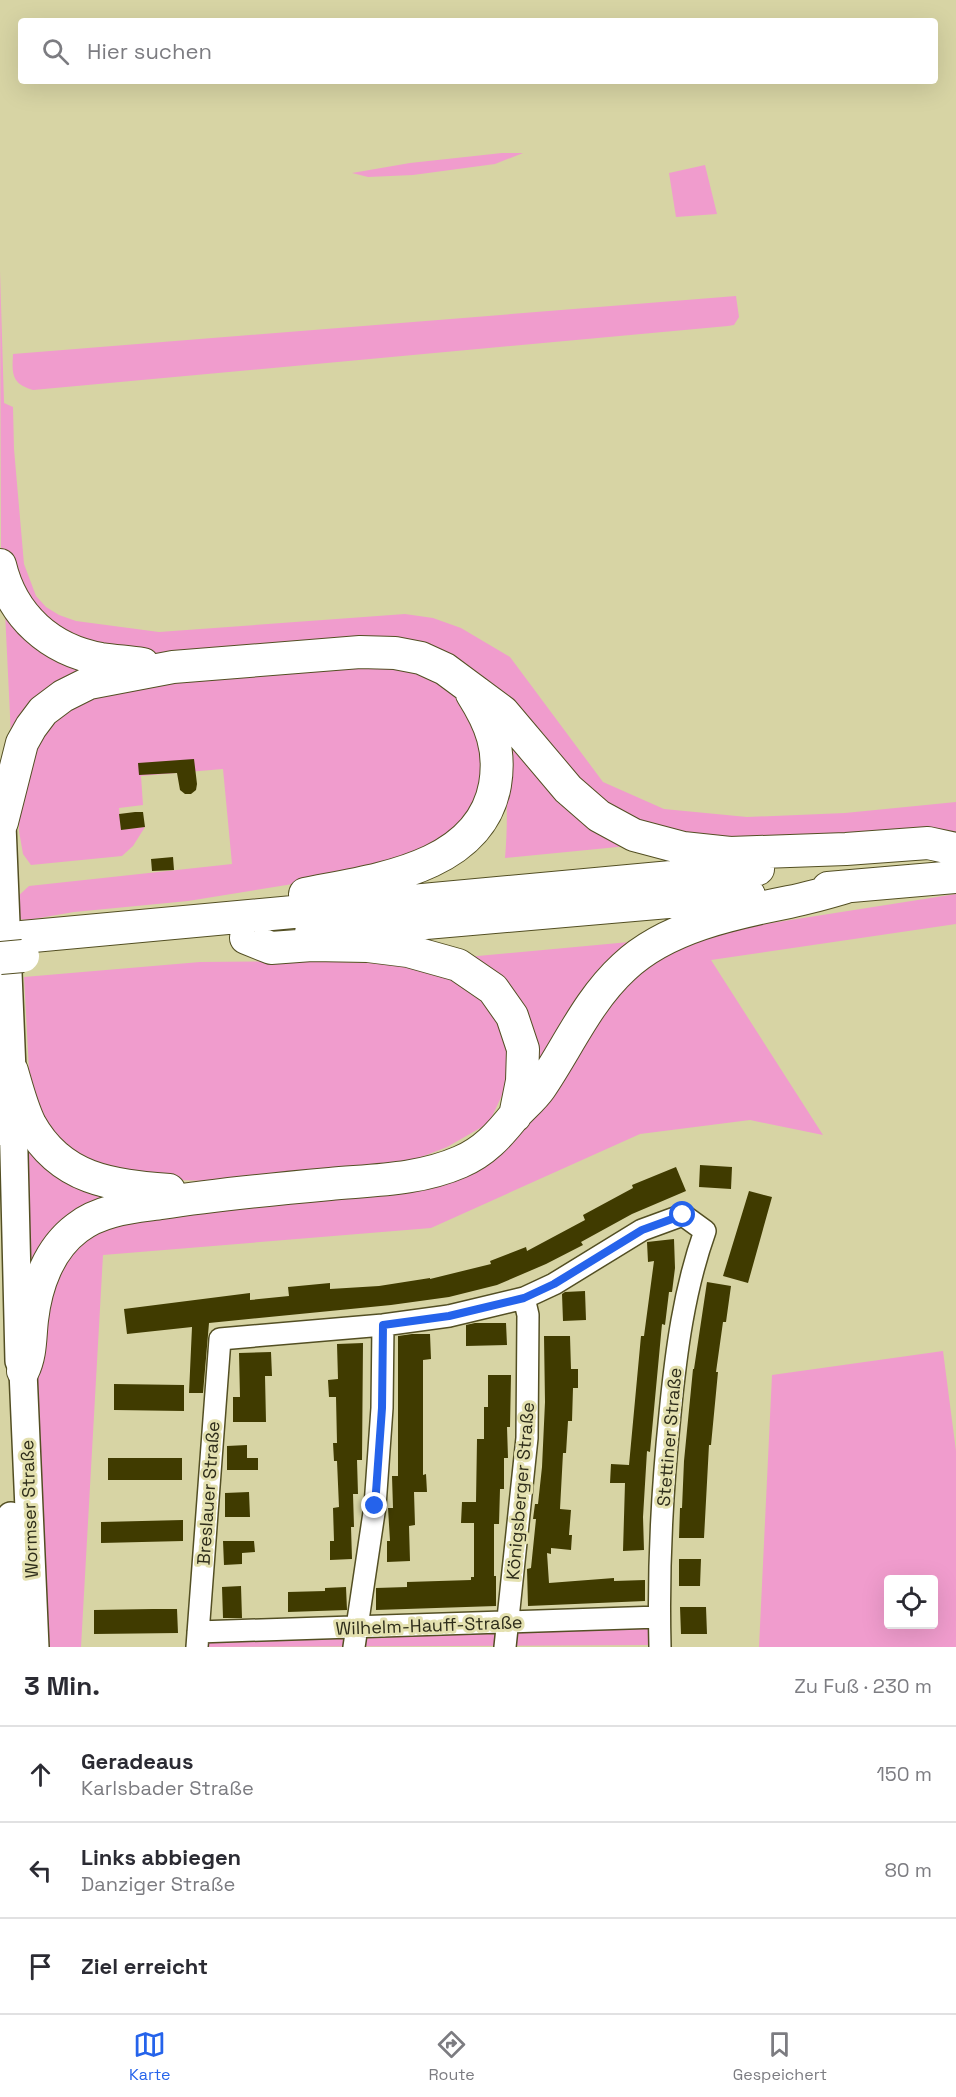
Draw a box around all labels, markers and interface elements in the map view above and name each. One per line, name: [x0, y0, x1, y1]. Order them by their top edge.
search box: [18, 18, 938, 84]
icon: search: [39, 35, 72, 68]
text: Hier suchen: [87, 37, 212, 65]
route start: [669, 1201, 695, 1227]
street label: Stettiner Straße: [651, 1367, 687, 1507]
street label: Königsberger Straße: [501, 1401, 539, 1581]
street label: Breslauer Straße: [191, 1420, 225, 1566]
street label: Wormser Straße: [15, 1439, 43, 1579]
route end: [361, 1492, 387, 1518]
map controls: [884, 1575, 938, 1629]
button: locate: [884, 1575, 938, 1629]
street label: Wilhelm-Hauff-Straße: [335, 1610, 523, 1640]
text: 3 Min.: [24, 1669, 100, 1703]
text: Zu Fuß · 230 m: [794, 1673, 932, 1699]
text: Geradeaus: [81, 1747, 193, 1775]
icon: ahead: [24, 1758, 57, 1791]
text: 150 m: [877, 1761, 932, 1787]
text: Karlsbader Straße: [81, 1775, 254, 1801]
text: Links abbiegen: [81, 1843, 241, 1871]
icon: left: [24, 1854, 57, 1887]
text: 80 m: [884, 1857, 932, 1883]
text: Danziger Straße: [81, 1871, 235, 1897]
icon: arrive: [24, 1950, 57, 1983]
text: Ziel erreicht: [81, 1952, 208, 1980]
tab: Karte: [129, 2028, 171, 2085]
tab: Route: [428, 2028, 475, 2085]
tab: Gespeichert: [733, 2028, 827, 2085]

